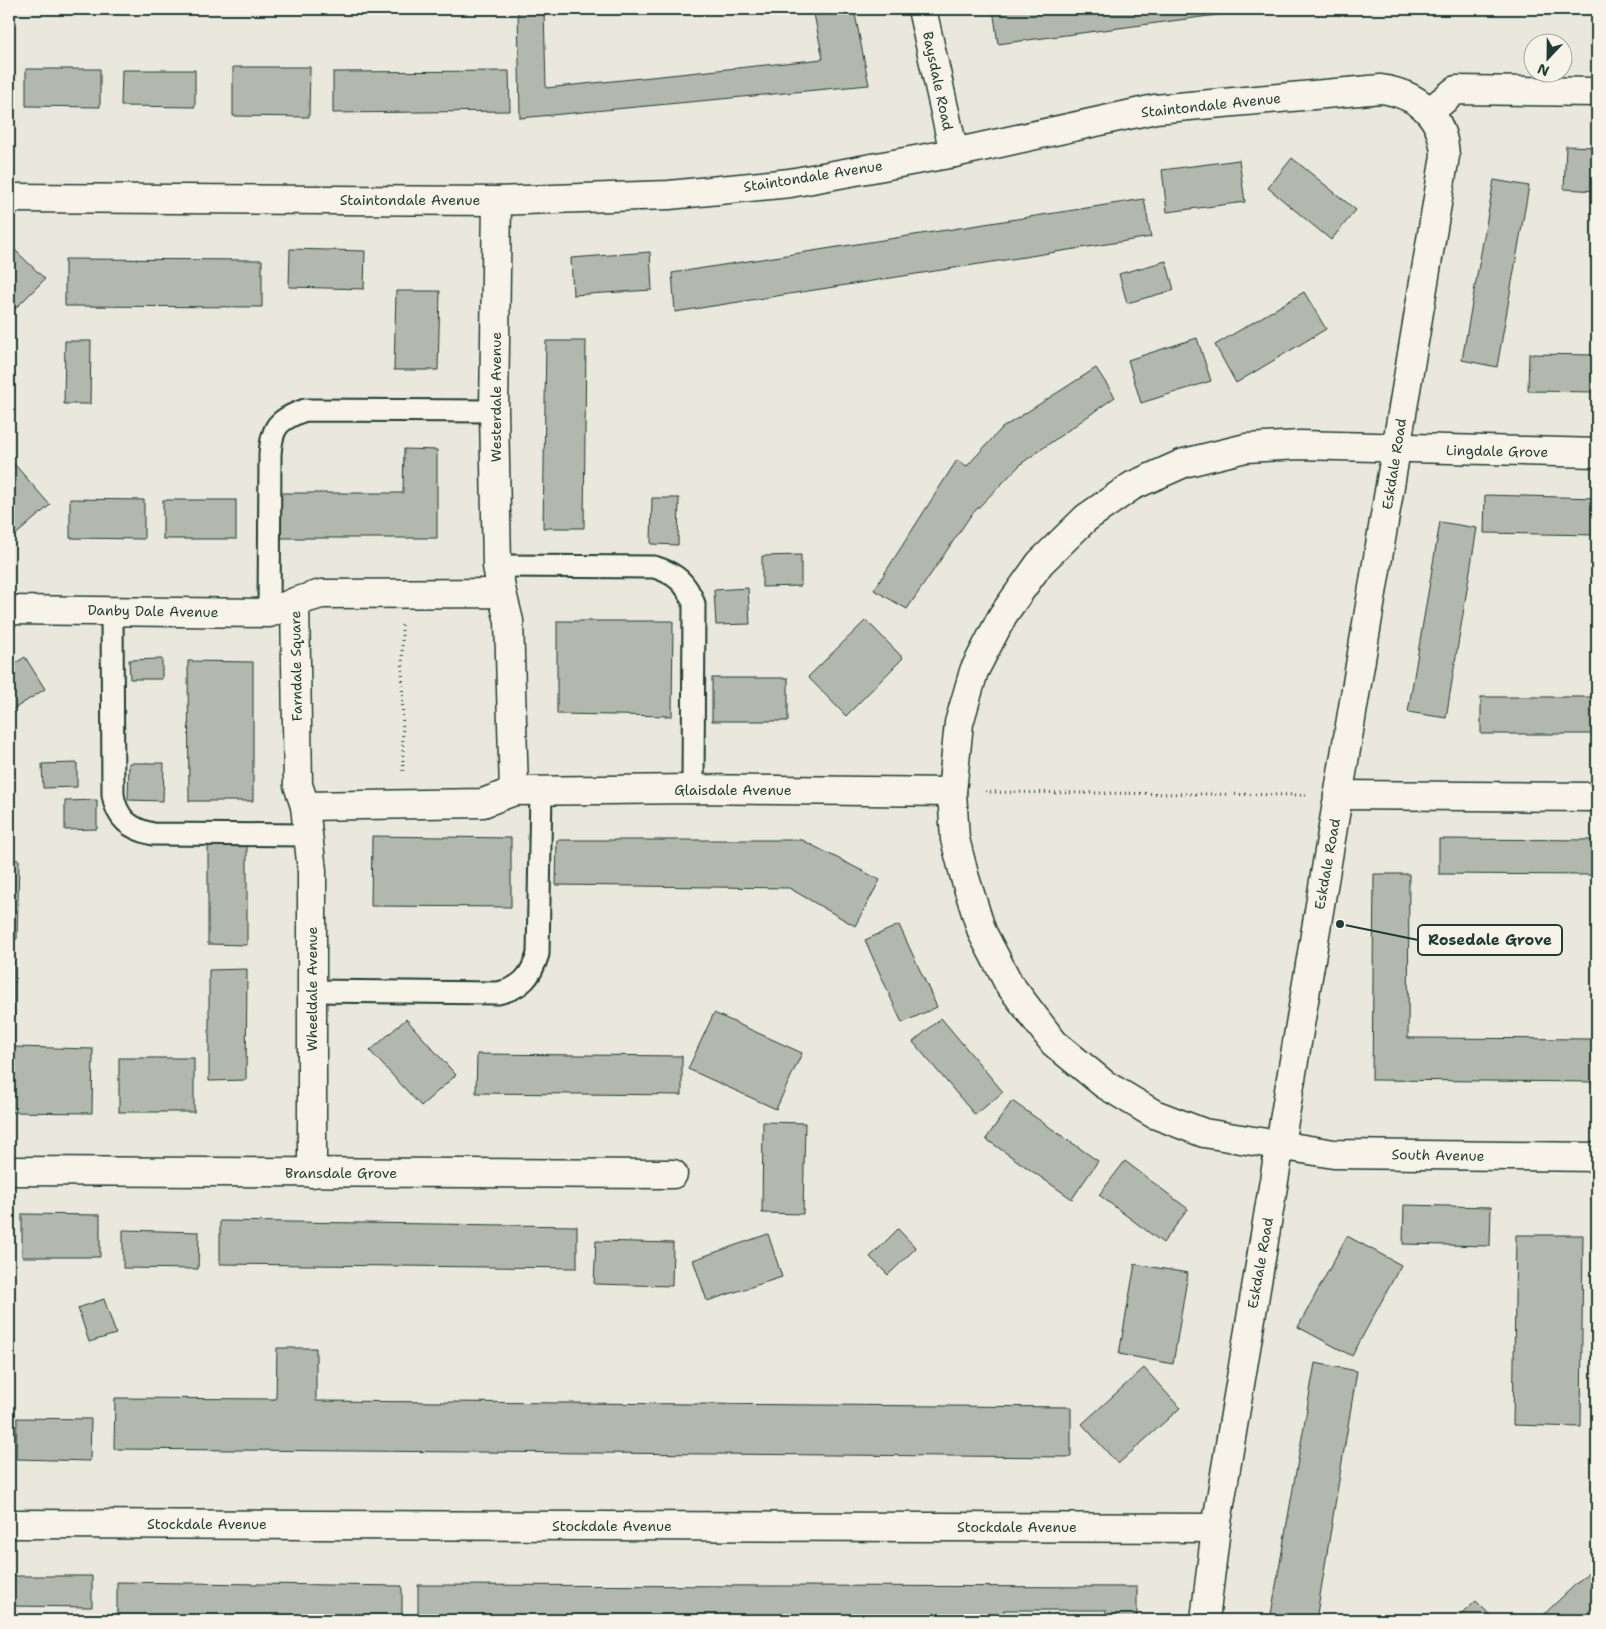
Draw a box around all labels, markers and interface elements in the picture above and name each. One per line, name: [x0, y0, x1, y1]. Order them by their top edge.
street label: Baysdale Road: [919, 30, 957, 132]
north arrow: [1524, 32, 1574, 82]
text: N: [1535, 60, 1552, 80]
street label: Staintondale Avenue: [1140, 89, 1282, 121]
street label: Staintondale Avenue: [742, 156, 884, 196]
street label: Staintondale Avenue: [340, 191, 480, 209]
street label: Westerdale Avenue: [487, 332, 505, 462]
street label: Eskdale Road: [1378, 417, 1410, 511]
street label: Lingdale Grove: [1446, 441, 1548, 461]
street label: Danby Dale Avenue: [87, 601, 219, 621]
street label: Farndale Square: [286, 610, 306, 721]
street label: Glaisdale Avenue: [674, 781, 792, 799]
street label: Eskdale Road: [1310, 817, 1344, 911]
callout: Rosedale Grove: [1418, 925, 1562, 955]
street label: Wheeldale Avenue: [303, 926, 321, 1052]
text: Rosedale Grove: [1428, 930, 1552, 950]
street label: South Avenue: [1391, 1145, 1485, 1165]
street label: Bransdale Grove: [285, 1164, 397, 1182]
street label: Eskdale Road: [1243, 1216, 1277, 1310]
street label: Stockdale Avenue: [147, 1515, 267, 1533]
street label: Stockdale Avenue: [552, 1517, 672, 1535]
street label: Stockdale Avenue: [957, 1518, 1077, 1536]

